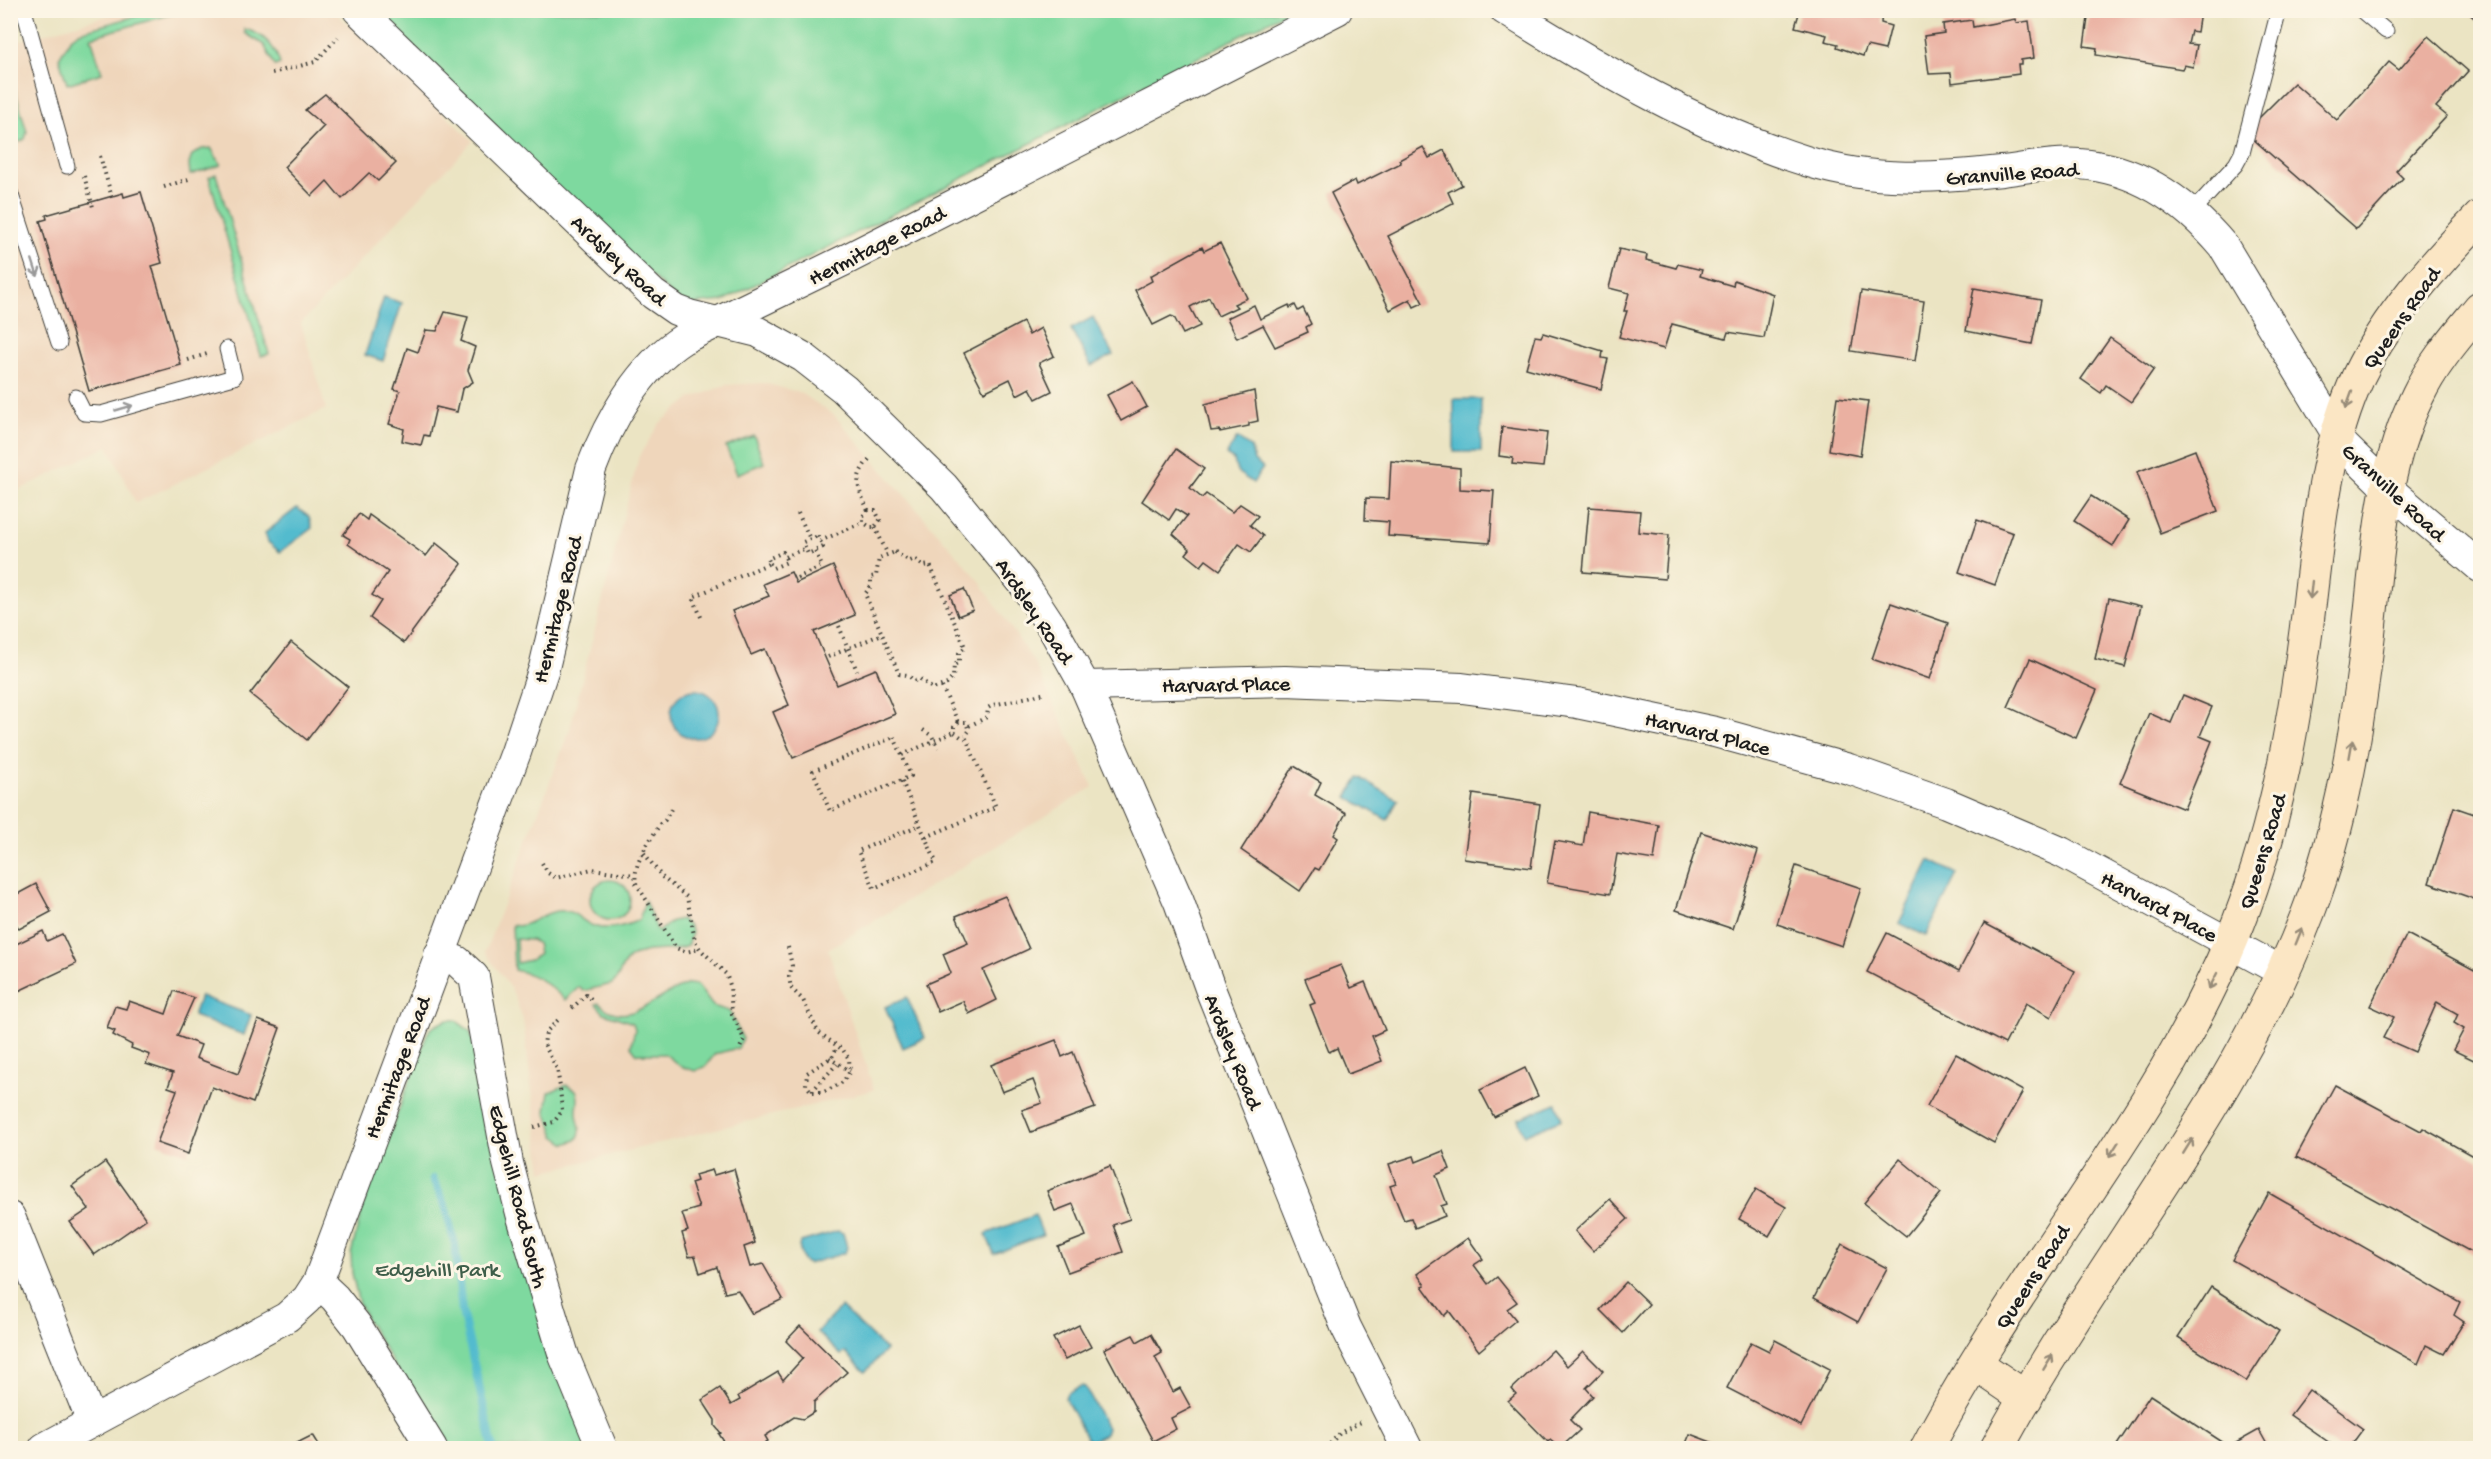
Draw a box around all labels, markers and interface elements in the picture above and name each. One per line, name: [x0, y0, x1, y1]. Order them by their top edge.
street label: Granville Road: [1945, 158, 2082, 194]
street label: Hermitage Road: [805, 201, 953, 293]
street label: Ardsley Road: [564, 211, 672, 314]
one-way arrow: [30, 258, 41, 277]
street label: Queens Road: [2358, 261, 2449, 376]
one-way arrow: [2343, 390, 2354, 408]
one-way arrow: [114, 402, 133, 413]
street label: Granville Road: [2335, 439, 2451, 550]
street label: Hermitage Road: [529, 532, 591, 686]
street label: Ardsley Road: [988, 554, 1079, 672]
one-way arrow: [2305, 580, 2316, 600]
street label: Harvard Place: [1162, 673, 1291, 701]
street label: Harvard Place: [1642, 708, 1773, 764]
one-way arrow: [2346, 740, 2357, 759]
street label: Queens Road: [2235, 789, 2295, 913]
street label: Harvard Place: [2095, 867, 2221, 950]
one-way arrow: [2294, 928, 2305, 946]
one-way arrow: [2207, 971, 2218, 989]
street label: Ardsley Road: [1196, 991, 1267, 1116]
street label: Hermitage Road: [361, 992, 440, 1143]
street label: Edgehill Road South: [481, 1103, 552, 1291]
one-way arrow: [2182, 1137, 2195, 1154]
one-way arrow: [2108, 1140, 2120, 1157]
street label: Queens Road: [1991, 1219, 2079, 1335]
park label: Edgehill Park: [375, 1259, 501, 1285]
one-way arrow: [2042, 1354, 2054, 1371]

